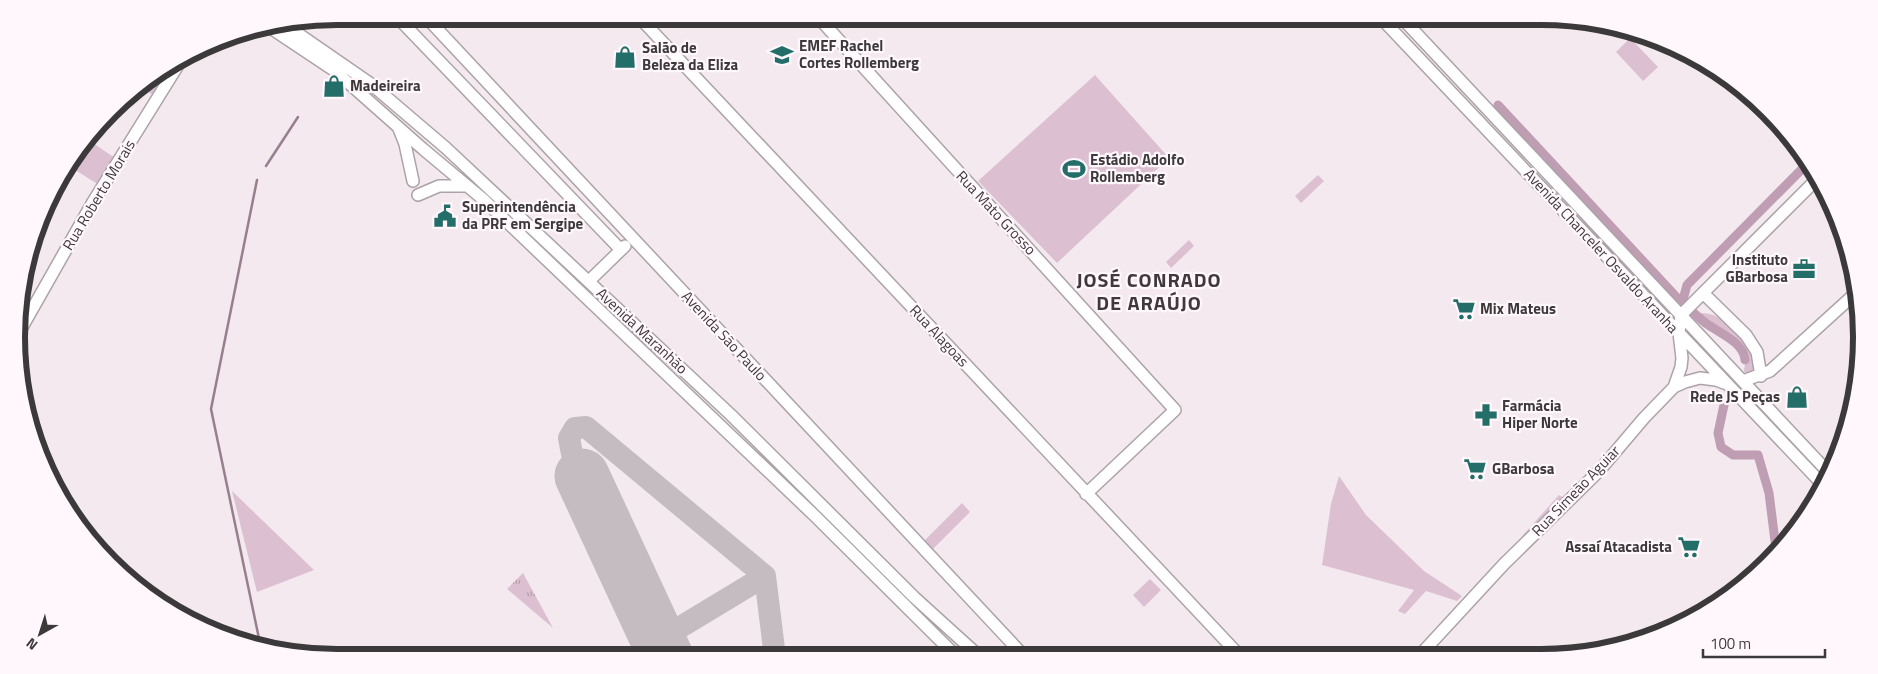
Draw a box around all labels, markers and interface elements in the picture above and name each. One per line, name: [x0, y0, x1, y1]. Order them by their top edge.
place label: EMEF Rachel Cortes Rollemberg: [799, 34, 919, 74]
place label: Salão de Beleza da Eliza: [642, 36, 739, 76]
school or university icon: EMEF Rachel Cortes Rollemberg: [769, 42, 795, 68]
shop icon: Salão de Beleza da Eliza: [612, 44, 638, 70]
shop icon: Madeireira: [321, 73, 347, 99]
place label: Madeireira: [350, 74, 421, 97]
street label: Rua Roberto Morais: [56, 135, 141, 254]
place label: Estádio Adolfo Rollemberg: [1090, 148, 1184, 188]
sports icon: Estádio Adolfo Rollemberg: [1061, 156, 1087, 182]
street label: Avenida Chanceler Osvaldo Aranha: [1519, 163, 1684, 339]
street label: Rua Mato Grosso: [951, 165, 1042, 260]
place label: Superintendência da PRF em Sergipe: [462, 195, 584, 235]
public building icon: Superintendência da PRF em Sergipe: [432, 203, 458, 229]
place label: Instituto GBarbosa: [1726, 248, 1788, 288]
office icon: Instituto GBarbosa: [1791, 256, 1817, 282]
district label: JOSÉ CONRADO DE ARAÚJO: [1076, 264, 1222, 318]
street label: Avenida Maranhão: [591, 282, 693, 379]
street label: Avenida São Paulo: [676, 285, 772, 386]
supermarket icon: Mix Mateus: [1451, 296, 1477, 322]
place label: Mix Mateus: [1480, 297, 1556, 320]
street label: Rua Alagoas: [904, 299, 974, 372]
shop icon: Rede JS Peças: [1784, 384, 1810, 410]
place label: Rede JS Peças: [1690, 385, 1780, 408]
place label: Farmácia Hiper Norte: [1502, 394, 1578, 434]
pharmacy icon: Farmácia Hiper Norte: [1473, 402, 1499, 428]
street label: Rua Simeão Aguiar: [1526, 440, 1625, 541]
supermarket icon: GBarbosa: [1462, 456, 1488, 482]
place label: GBarbosa: [1492, 457, 1555, 480]
supermarket icon: Assaí Atacadista: [1676, 534, 1702, 560]
place label: Assaí Atacadista: [1565, 535, 1672, 558]
north arrow: [15, 609, 65, 659]
scale bar: [1703, 626, 1826, 658]
text: 100 m: [1710, 632, 1751, 655]
text: N: [21, 633, 42, 656]

